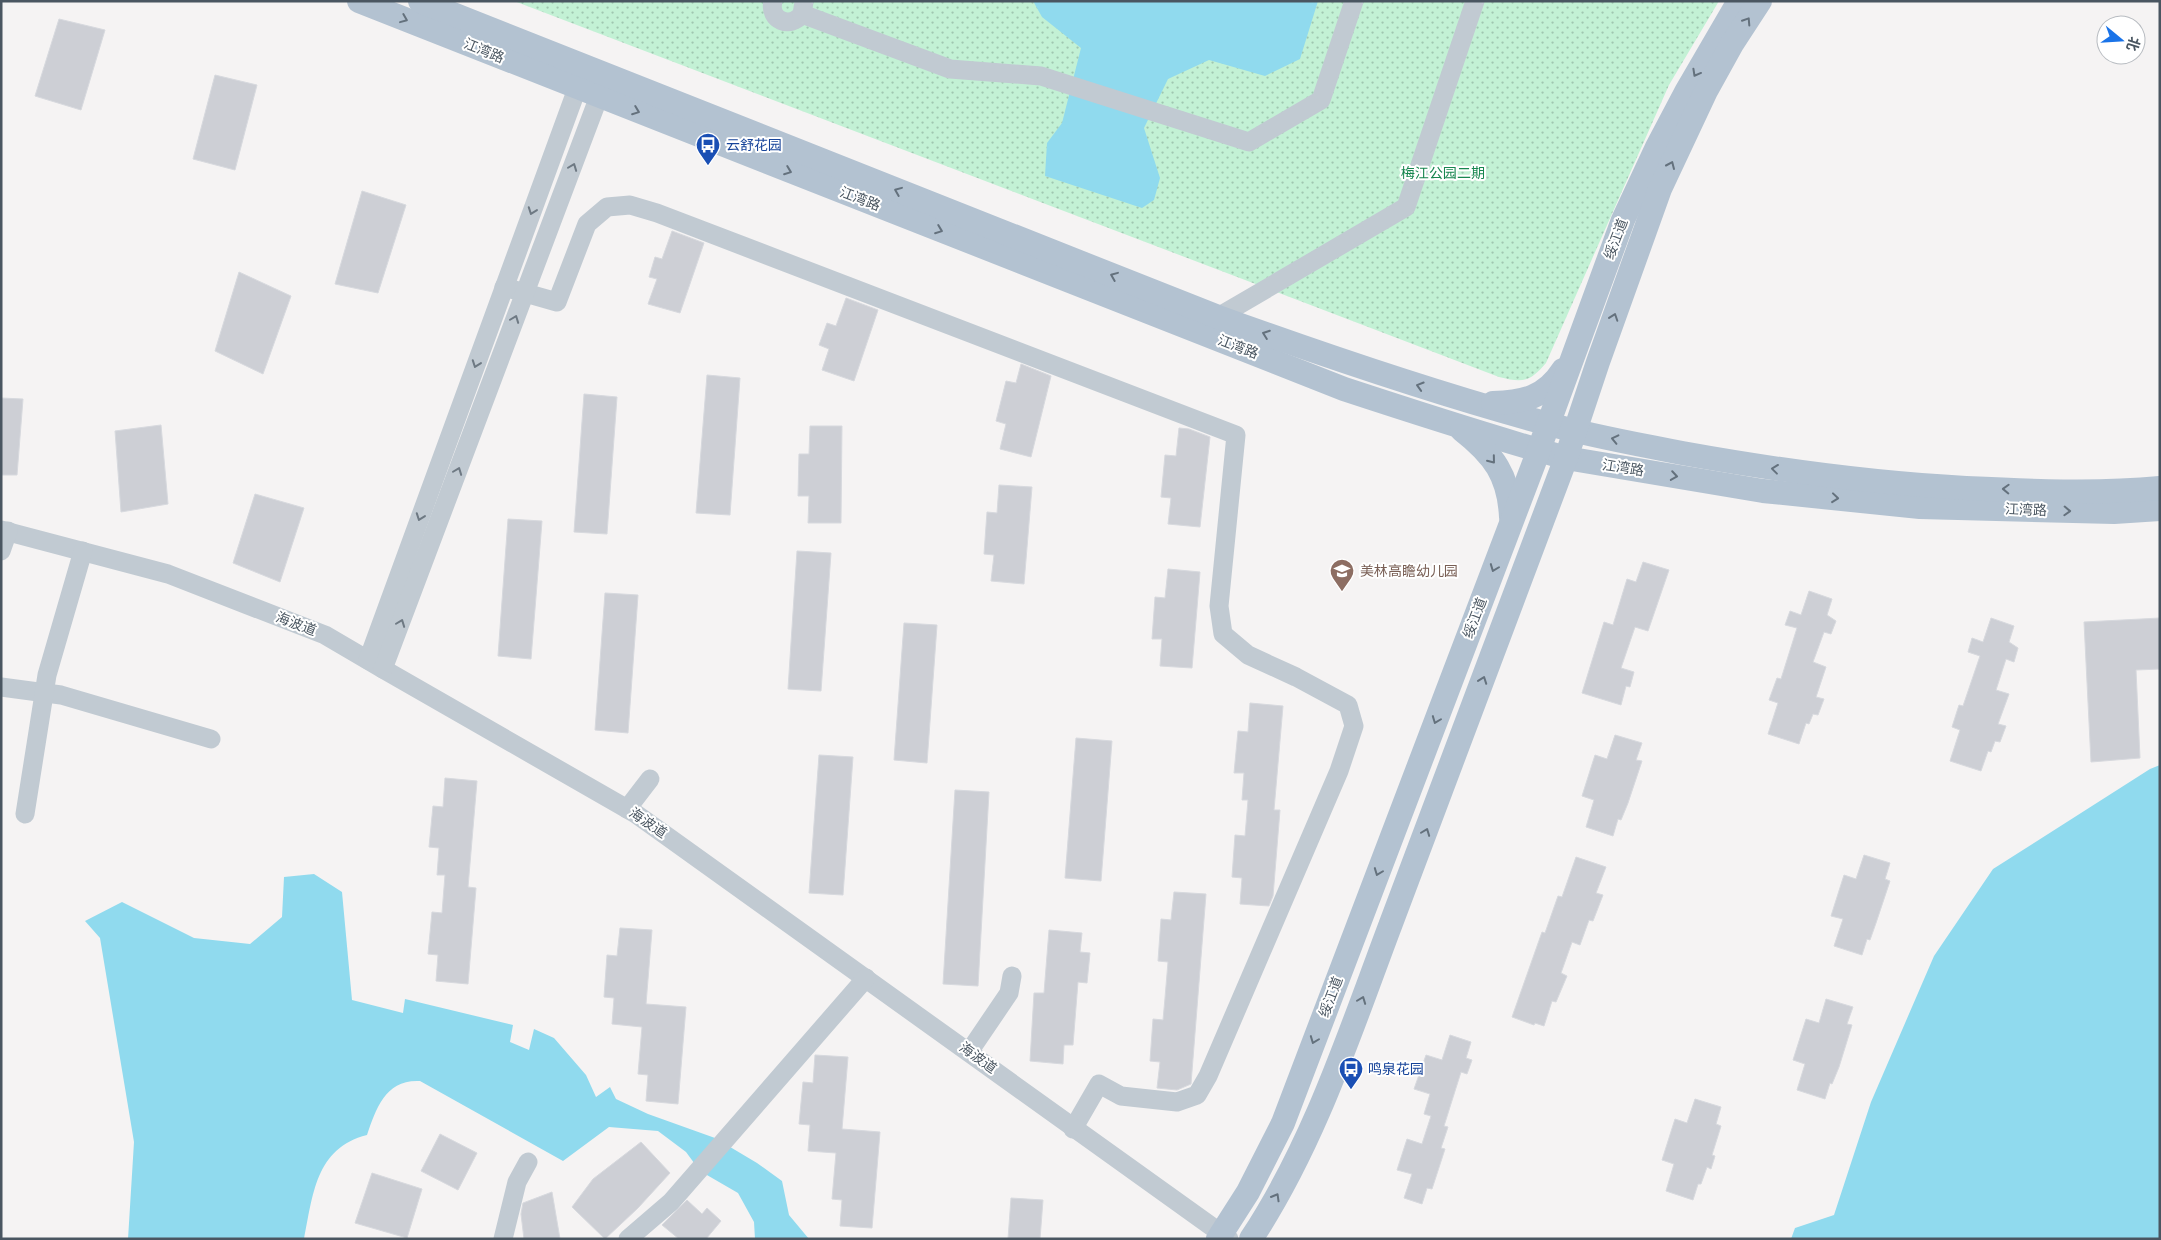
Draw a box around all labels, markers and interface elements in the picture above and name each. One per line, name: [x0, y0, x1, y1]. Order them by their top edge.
one-way arrow: [399, 13, 408, 23]
north arrow: [2096, 15, 2146, 65]
one-way arrow: [1741, 17, 1750, 27]
street label: 江湾路: [461, 34, 507, 68]
text: 北: [2122, 34, 2144, 53]
one-way arrow: [1692, 68, 1702, 77]
one-way arrow: [632, 106, 640, 116]
bus stop icon: 云舒花园: [695, 132, 721, 166]
place label: 云舒花园: [726, 136, 782, 155]
one-way arrow: [1665, 161, 1676, 170]
one-way arrow: [566, 163, 577, 172]
park label: 梅江公园二期: [1401, 164, 1485, 183]
one-way arrow: [783, 165, 792, 175]
street label: 江湾路: [837, 183, 883, 215]
one-way arrow: [894, 187, 903, 197]
one-way arrow: [528, 207, 538, 215]
street label: 绥江道: [1600, 216, 1632, 262]
one-way arrow: [934, 224, 943, 234]
one-way arrow: [1110, 272, 1119, 282]
one-way arrow: [1608, 313, 1618, 321]
one-way arrow: [509, 315, 519, 324]
one-way arrow: [1262, 330, 1270, 340]
street label: 江湾路: [1215, 331, 1261, 363]
one-way arrow: [472, 359, 482, 368]
one-way arrow: [1416, 381, 1424, 391]
one-way arrow: [1611, 434, 1619, 445]
one-way arrow: [1486, 454, 1495, 463]
street label: 江湾路: [1601, 455, 1645, 481]
one-way arrow: [1770, 464, 1778, 475]
one-way arrow: [452, 467, 462, 476]
one-way arrow: [1671, 470, 1679, 481]
one-way arrow: [2002, 484, 2010, 495]
one-way arrow: [1832, 492, 1840, 503]
street label: 江湾路: [2005, 500, 2047, 520]
one-way arrow: [2064, 506, 2072, 516]
one-way arrow: [416, 512, 426, 520]
school or university icon: 美林高瞻幼儿园: [1329, 558, 1355, 592]
place label: 美林高瞻幼儿园: [1360, 562, 1458, 581]
one-way arrow: [1489, 563, 1500, 572]
street label: 绥江道: [1459, 595, 1491, 641]
street label: 海波道: [273, 608, 319, 640]
one-way arrow: [395, 619, 405, 628]
one-way arrow: [1477, 676, 1487, 685]
one-way arrow: [1432, 715, 1442, 724]
street label: 海波道: [625, 803, 671, 843]
one-way arrow: [1420, 828, 1430, 837]
one-way arrow: [1374, 867, 1384, 876]
street label: 绥江道: [1315, 974, 1347, 1020]
one-way arrow: [1356, 996, 1366, 1005]
one-way arrow: [1310, 1035, 1320, 1044]
street label: 海波道: [955, 1038, 1001, 1078]
bus stop icon: 鸣泉花园: [1338, 1056, 1364, 1090]
place label: 鸣泉花园: [1368, 1060, 1424, 1079]
one-way arrow: [1270, 1194, 1280, 1203]

